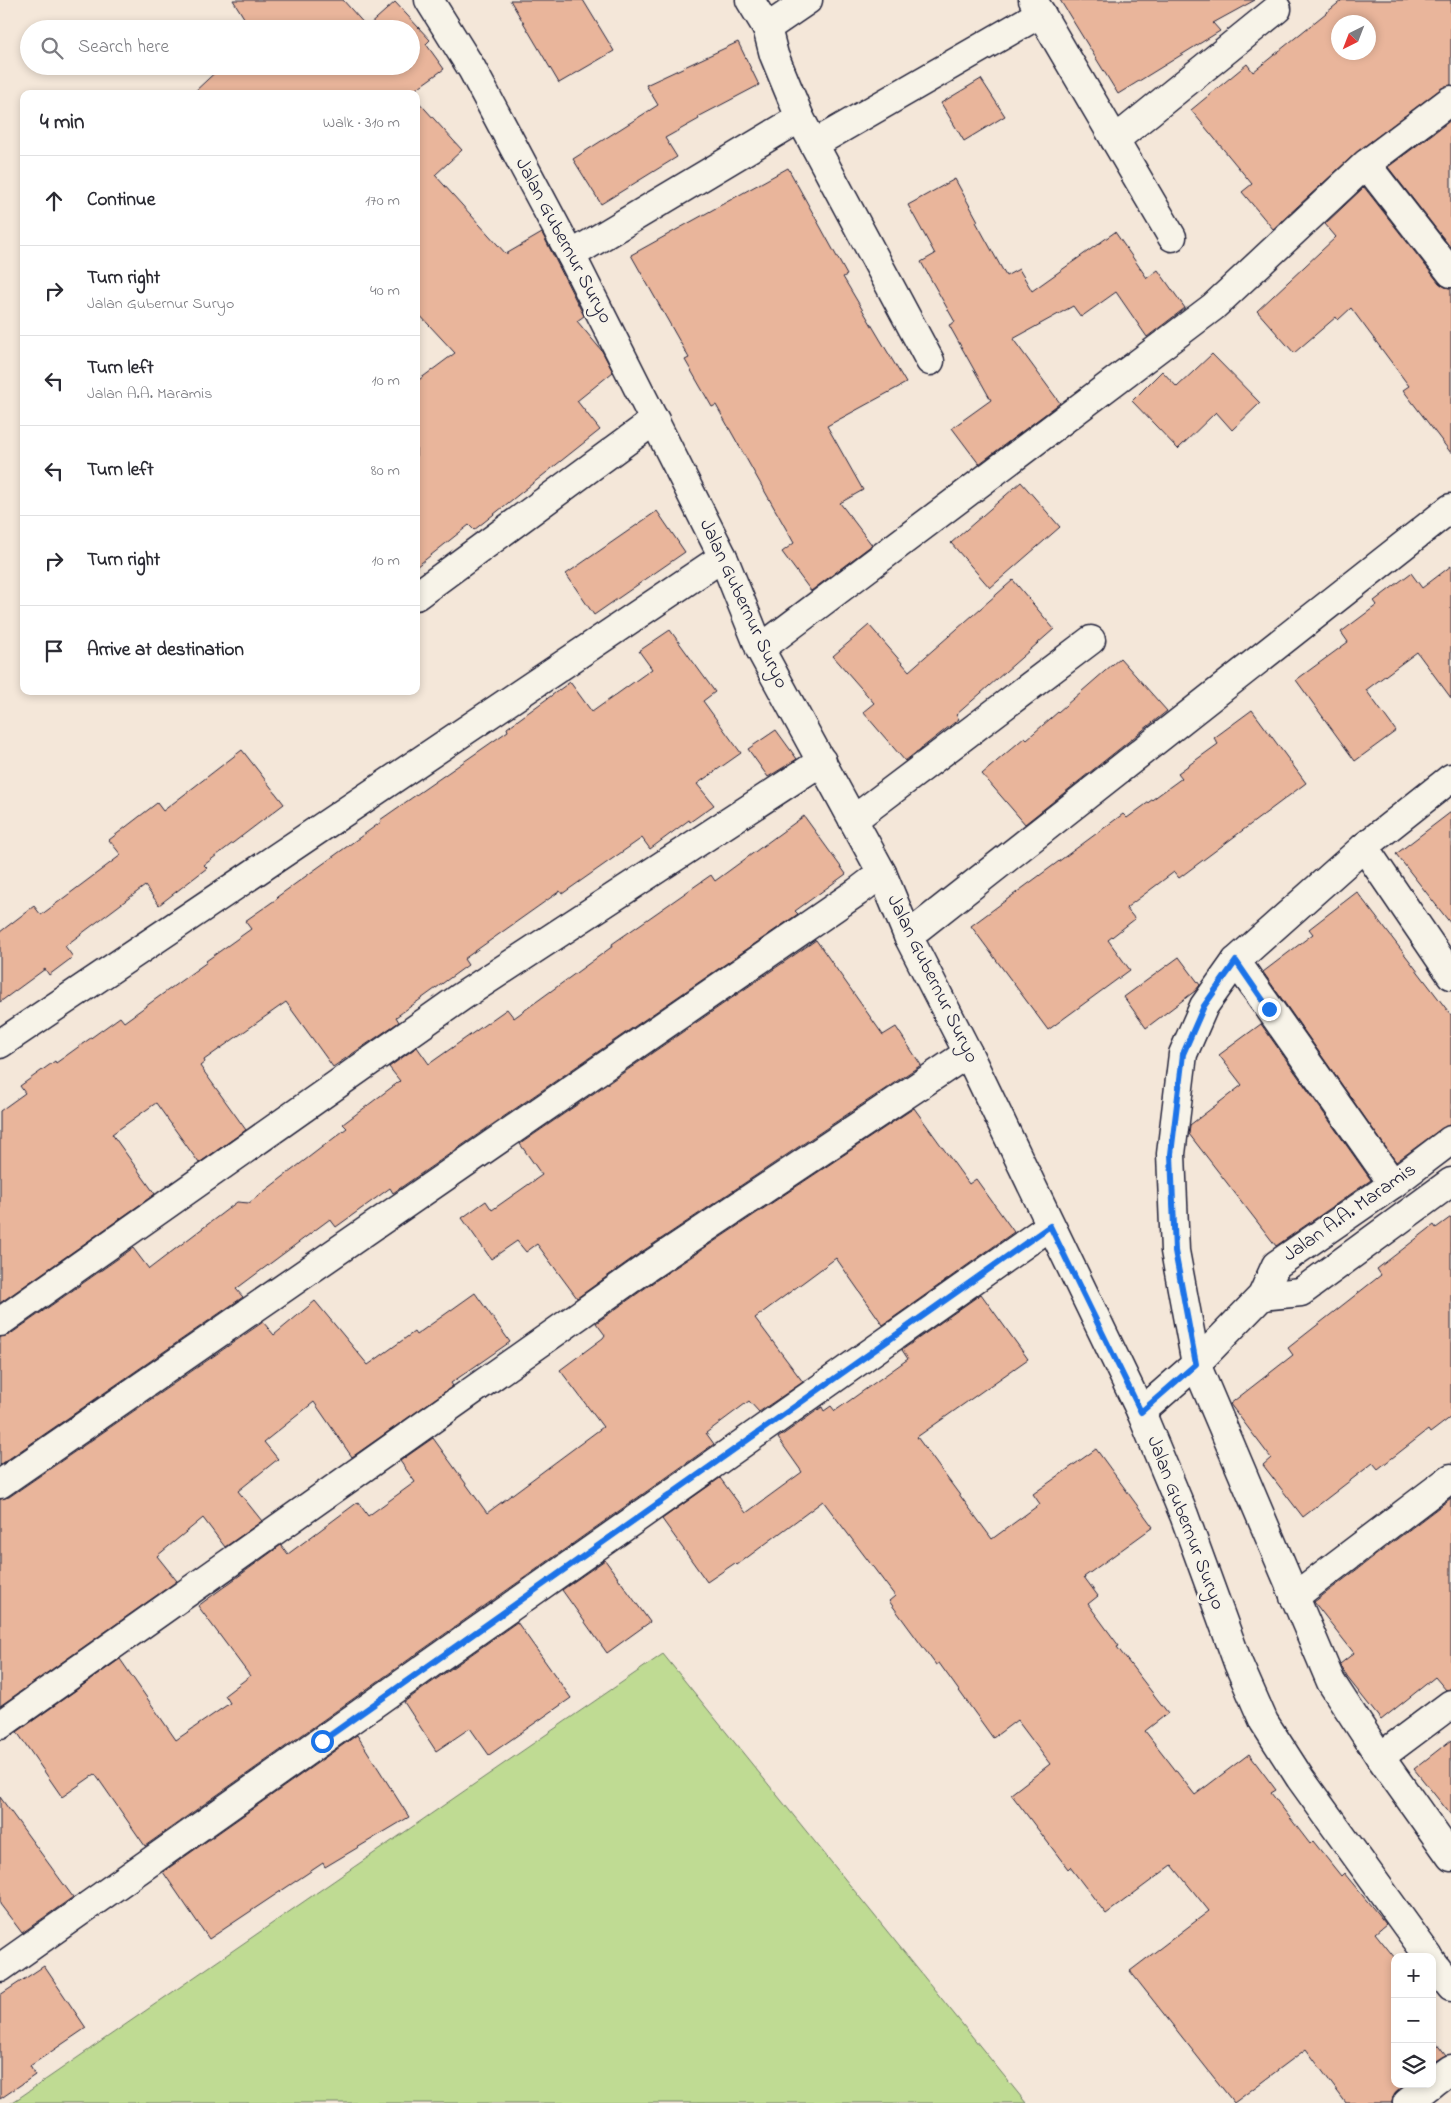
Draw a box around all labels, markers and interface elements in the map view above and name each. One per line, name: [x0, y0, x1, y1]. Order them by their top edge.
north arrow: [1331, 15, 1376, 60]
search box: [20, 20, 420, 75]
icon: search: [38, 34, 66, 62]
text: Search here: [78, 34, 169, 61]
text: 4 min: [40, 108, 84, 138]
text: Walk · 310 m: [323, 111, 400, 135]
street label: Jalan Gubernur Suryo: [507, 153, 619, 329]
icon: ahead: [40, 187, 68, 215]
text: Continue: [87, 187, 155, 214]
text: 170 m: [365, 189, 400, 213]
text: Turn right: [87, 265, 160, 292]
icon: right: [40, 277, 68, 305]
text: 40 m: [370, 279, 400, 303]
text: Jalan Gubernur Suryo: [87, 292, 234, 316]
text: Turn left: [87, 355, 154, 382]
icon: left: [40, 367, 68, 395]
text: 10 m: [372, 369, 400, 393]
text: Jalan A.A. Maramis: [87, 382, 212, 406]
icon: left: [40, 457, 68, 485]
text: Turn left: [87, 457, 154, 484]
text: 80 m: [371, 459, 400, 483]
street label: Jalan Gubernur Suryo: [691, 514, 795, 694]
icon: right: [40, 547, 68, 575]
text: Turn right: [87, 547, 160, 574]
text: 10 m: [372, 549, 400, 573]
icon: arrive: [40, 637, 68, 665]
text: Arrive at destination: [87, 637, 244, 664]
street label: Jalan Gubernur Suryo: [879, 890, 985, 1068]
route end: [1258, 998, 1281, 1021]
street label: Jalan A.A. Maramis: [1278, 1156, 1422, 1270]
street label: Jalan Gubernur Suryo: [1138, 1432, 1232, 1614]
route start: [311, 1730, 334, 1753]
map controls: [1391, 1953, 1436, 2088]
button: +: [1391, 1953, 1436, 1998]
button: −: [1391, 1998, 1436, 2043]
button: layers: [1391, 2043, 1436, 2088]

